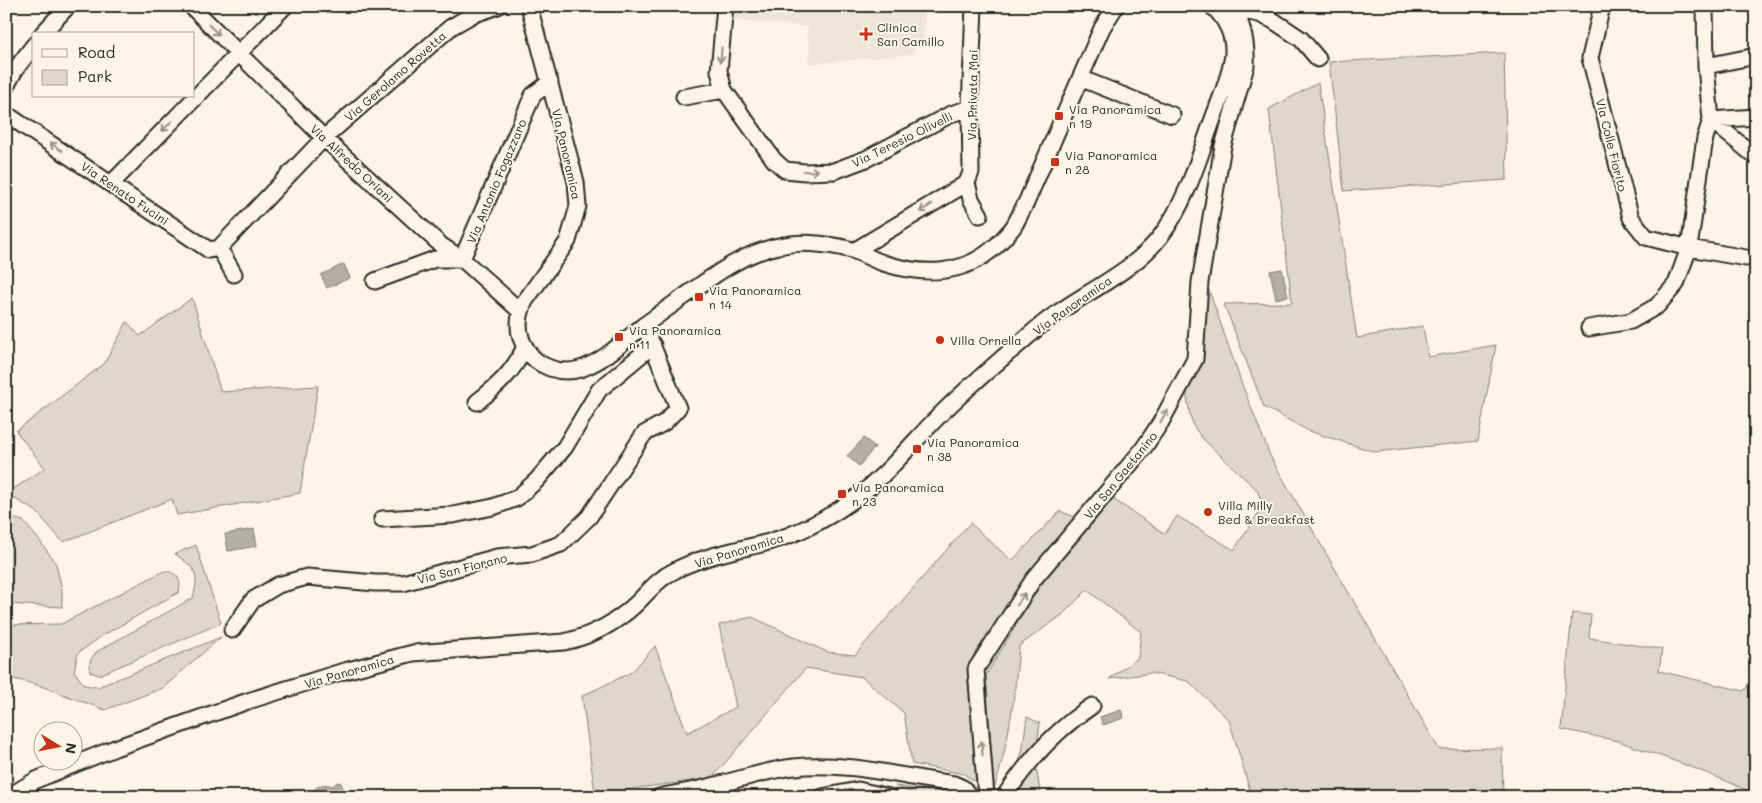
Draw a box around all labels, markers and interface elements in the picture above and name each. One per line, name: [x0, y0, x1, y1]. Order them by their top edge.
place label: Clinica San Camillo: [877, 19, 944, 49]
one-way arrow: [208, 23, 220, 35]
street label: Via Gerolamo Rovetta: [341, 27, 449, 125]
marker: Clinica San Camillo: [859, 27, 873, 41]
legend: [32, 32, 195, 98]
text: Road: [78, 42, 115, 62]
one-way arrow: [716, 46, 726, 62]
street label: Via Privata Mai: [963, 49, 981, 141]
text: Park: [78, 66, 112, 86]
street label: Via Colle Fiorito: [1593, 97, 1631, 193]
place label: Via Panoramica n 19: [1069, 101, 1162, 131]
street label: Via Panoramica: [549, 107, 585, 201]
street label: Via Teresio Olivelli: [849, 108, 955, 170]
marker: Via Panoramica n 19: [1053, 110, 1065, 122]
street label: Via Antonio Fogazzaro: [463, 116, 529, 246]
one-way arrow: [162, 119, 174, 131]
street label: Via Alfredo Oriani: [307, 120, 397, 206]
one-way arrow: [49, 142, 63, 152]
place label: Via Panoramica n 28: [1065, 147, 1158, 177]
marker: Via Panoramica n 28: [1049, 156, 1061, 168]
street label: Via Renato Fucini: [78, 158, 172, 228]
one-way arrow: [802, 166, 819, 176]
one-way arrow: [919, 204, 933, 214]
street label: Via Panoramica: [1030, 272, 1114, 338]
place label: Via Panoramica n 14: [709, 282, 802, 312]
marker: Via Panoramica n 14: [693, 291, 705, 303]
place label: Via Panoramica n 11: [629, 322, 722, 352]
marker: Via Panoramica n 11: [613, 331, 625, 343]
place label: Villa Ornella: [950, 332, 1022, 348]
marker: Villa Ornella: [934, 334, 946, 346]
one-way arrow: [1159, 409, 1169, 424]
street label: Via San Gaetanino: [1080, 428, 1160, 522]
place label: Via Panoramica n 38: [927, 434, 1020, 464]
marker: Via Panoramica n 38: [911, 443, 923, 455]
place label: Via Panoramica n 23: [852, 479, 945, 509]
marker: Via Panoramica n 23: [836, 488, 848, 500]
place label: Villa Milly Bed & Breakfast: [1218, 497, 1315, 527]
marker: Villa Milly Bed & Breakfast: [1202, 506, 1214, 518]
street label: Via Panoramica: [692, 529, 786, 571]
street label: Via San Fiorano: [415, 549, 509, 587]
one-way arrow: [1016, 593, 1026, 607]
street label: Via Panoramica: [302, 651, 396, 691]
north arrow: [32, 720, 82, 770]
one-way arrow: [977, 740, 987, 756]
text: N: [61, 741, 82, 755]

